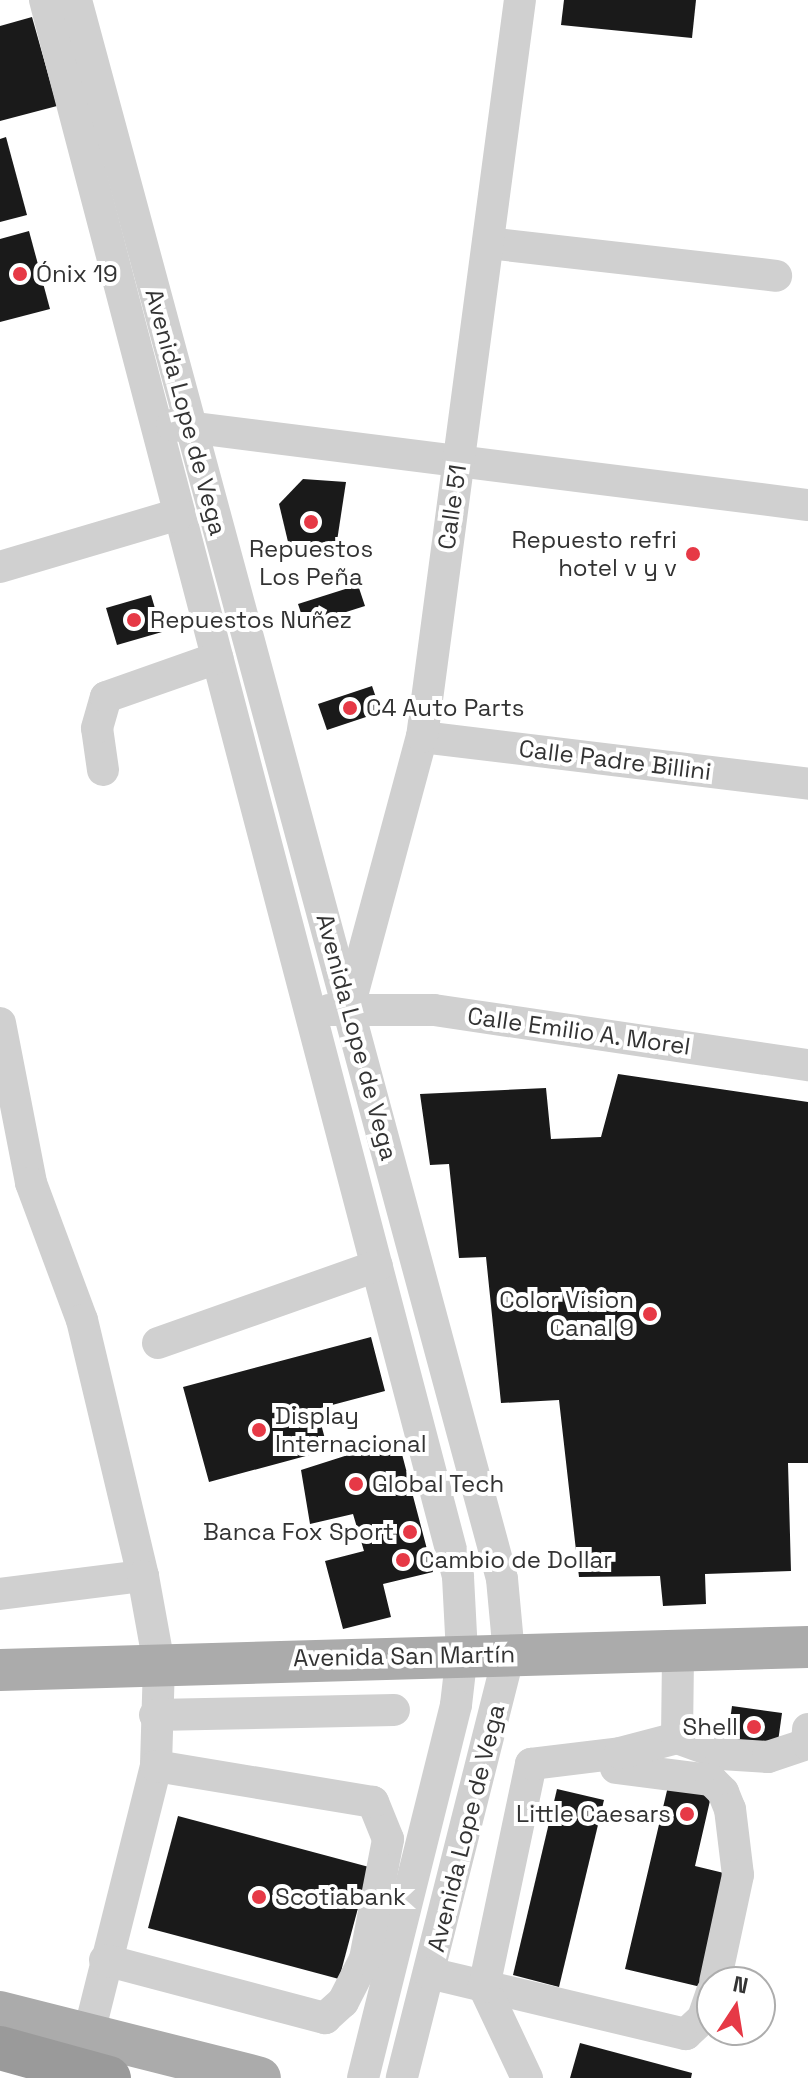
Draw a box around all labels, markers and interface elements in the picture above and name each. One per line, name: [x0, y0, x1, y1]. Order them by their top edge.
place label: Ónix 19: [36, 260, 118, 288]
marker: Ónix 19: [11, 265, 29, 283]
street label: Avenida Lope de Vega: [139, 285, 233, 539]
street label: Calle 51: [432, 463, 472, 551]
marker: Repuestos Los Peña: [302, 513, 320, 531]
place label: Repuesto refri hotel v y v: [511, 526, 677, 582]
place label: Repuestos Los Peña: [249, 535, 373, 591]
marker: Repuesto refri hotel v y v: [684, 545, 702, 563]
place label: Repuestos Nuñez: [150, 606, 352, 634]
marker: Repuestos Nuñez: [125, 611, 143, 629]
place label: C4 Auto Parts: [366, 694, 525, 722]
marker: C4 Auto Parts: [341, 699, 359, 717]
street label: Calle Padre Billini: [517, 734, 713, 786]
street label: Avenida Lope de Vega: [310, 910, 404, 1164]
street label: Calle Emilio A. Morel: [465, 1001, 693, 1061]
place label: Color Vision Canal 9: [499, 1286, 634, 1342]
marker: Color Vision Canal 9: [641, 1305, 659, 1323]
place label: Display Internacional: [275, 1402, 427, 1458]
marker: Display Internacional: [250, 1421, 268, 1439]
place label: Global Tech: [372, 1470, 505, 1498]
marker: Global Tech: [347, 1475, 365, 1493]
place label: Banca Fox Sport: [203, 1518, 394, 1546]
marker: Banca Fox Sport: [401, 1523, 419, 1541]
place label: Cambio de Dollar: [419, 1546, 612, 1574]
marker: Cambio de Dollar: [394, 1551, 412, 1569]
street label: Avenida San Martín: [293, 1640, 515, 1672]
street label: Avenida Lope de Vega: [421, 1701, 511, 1955]
place label: Shell: [683, 1713, 738, 1741]
marker: Shell: [745, 1718, 763, 1736]
place label: Little Caesars: [516, 1800, 671, 1828]
marker: Little Caesars: [678, 1805, 696, 1823]
place label: Scotiabank: [275, 1883, 406, 1911]
marker: Scotiabank: [250, 1888, 268, 1906]
north arrow: [696, 1966, 776, 2046]
text: N: [730, 1969, 751, 2000]

